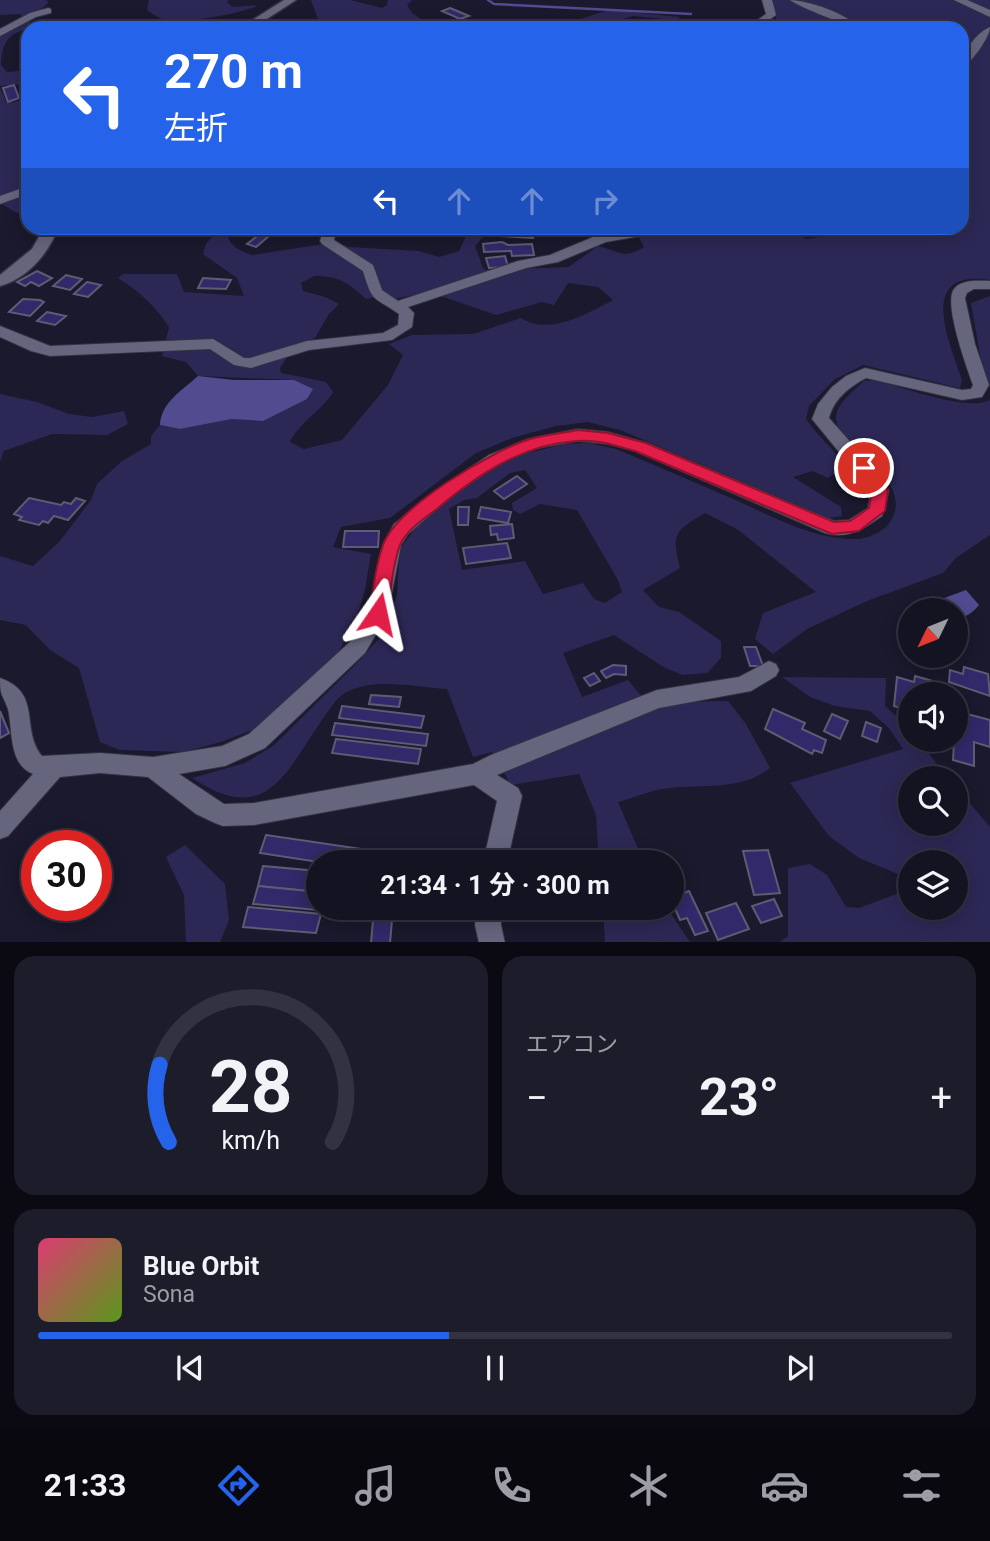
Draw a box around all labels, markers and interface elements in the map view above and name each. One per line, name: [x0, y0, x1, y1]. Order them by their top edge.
text: 270 m: [164, 43, 303, 100]
icon: left: [49, 49, 140, 140]
text: 左折: [164, 109, 228, 147]
icon: left: [367, 182, 405, 220]
icon: ahead: [440, 182, 478, 220]
icon: ahead: [513, 182, 551, 220]
icon: right: [586, 182, 624, 220]
pin: [834, 438, 894, 498]
icon: arrive: [845, 449, 883, 487]
position arrow: [341, 577, 415, 651]
north arrow: [898, 598, 968, 668]
map controls: [898, 598, 968, 920]
button: sound: [898, 682, 968, 752]
button: search: [898, 766, 968, 836]
speed limit sign: 30: [21, 830, 112, 921]
button: layers: [898, 850, 968, 920]
text: 21:34 · 1 分 · 300 m: [380, 870, 610, 900]
text: エアコン: [526, 1031, 618, 1058]
text: 28: [209, 1044, 293, 1130]
text: 23°: [699, 1067, 779, 1128]
text: −: [526, 1076, 548, 1120]
text: +: [930, 1076, 952, 1120]
text: km/h: [222, 1125, 280, 1154]
text: Blue Orbit: [143, 1251, 259, 1281]
text: Sona: [143, 1281, 195, 1308]
icon: previous: [171, 1349, 209, 1387]
icon: pause: [476, 1349, 514, 1387]
icon: next: [781, 1349, 819, 1387]
icon: directions: [214, 1461, 263, 1510]
icon: music: [351, 1461, 400, 1510]
icon: phone: [487, 1461, 536, 1510]
icon: climate: [624, 1461, 673, 1510]
icon: car: [760, 1461, 809, 1510]
icon: filters: [897, 1461, 946, 1510]
text: 21:33: [44, 1466, 126, 1504]

